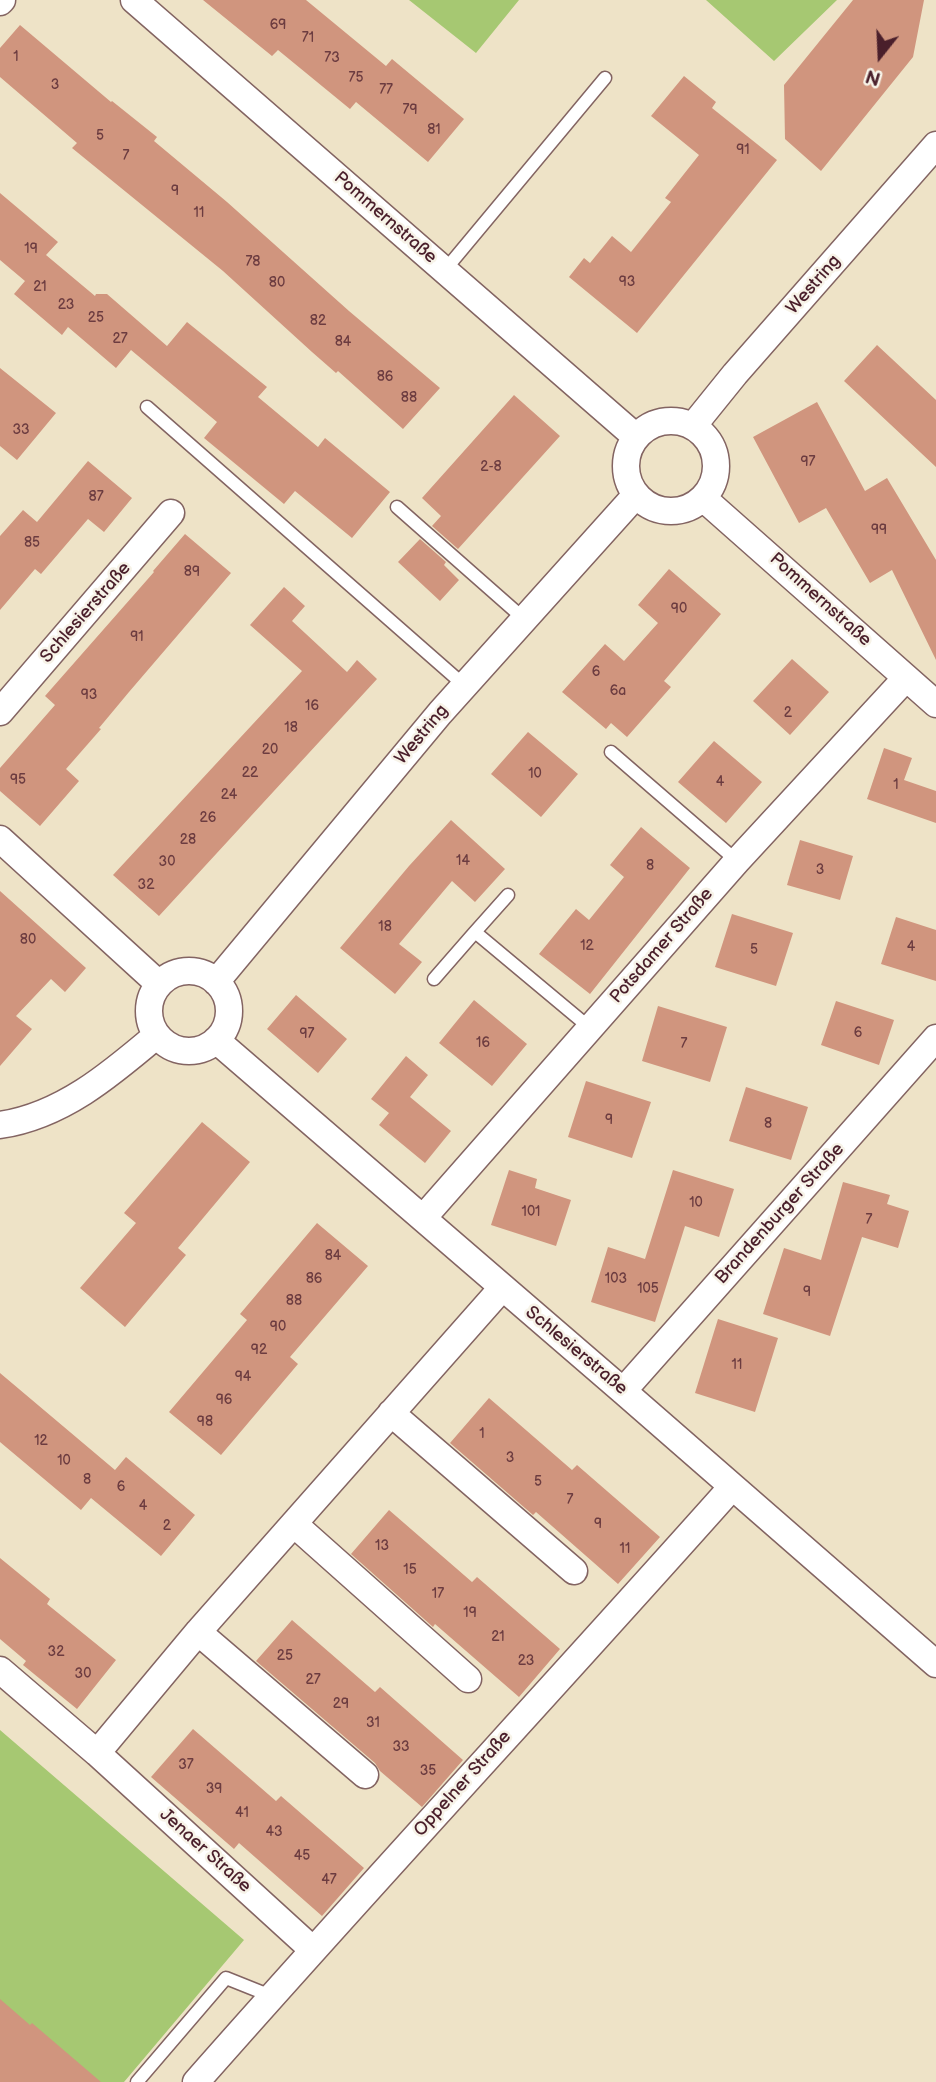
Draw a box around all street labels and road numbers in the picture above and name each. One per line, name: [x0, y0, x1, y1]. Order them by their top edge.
street label: Pommernstraße: [329, 167, 441, 269]
street label: Westring: [782, 251, 846, 319]
street label: Pommernstraße: [765, 549, 875, 651]
street label: Schlesierstraße: [36, 558, 136, 668]
street label: Westring: [391, 701, 453, 769]
street label: Potsdamer Straße: [606, 884, 718, 1008]
street label: Brandenburger Straße: [711, 1139, 849, 1289]
street label: Schlesierstraße: [521, 1302, 631, 1400]
street label: Oppelner Straße: [410, 1727, 516, 1841]
street label: Jenaer Straße: [155, 1804, 255, 1898]

